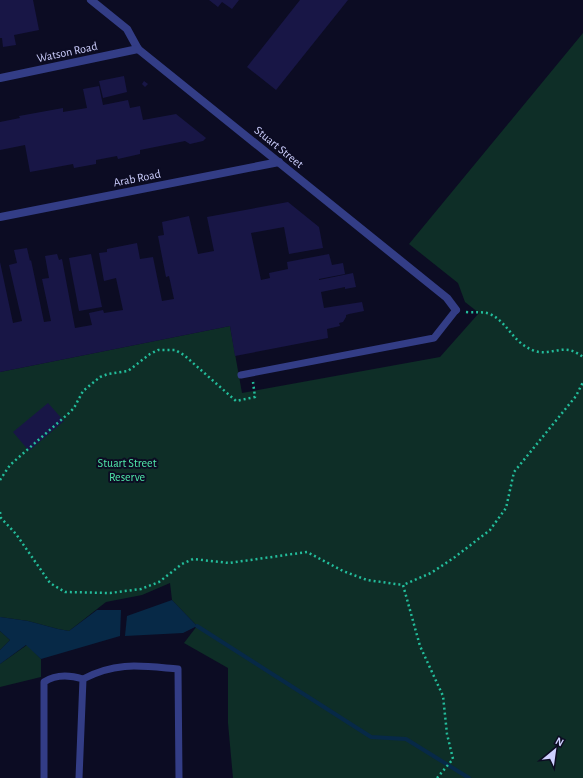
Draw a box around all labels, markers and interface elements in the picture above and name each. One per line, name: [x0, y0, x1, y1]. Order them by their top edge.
street label: Watson Road: [36, 40, 98, 64]
street label: Stuart Street: [252, 124, 306, 170]
street label: Arab Road: [112, 168, 162, 188]
park label: Stuart Street Reserve: [98, 457, 157, 483]
north arrow: [535, 730, 575, 770]
text: N: [554, 735, 566, 748]

